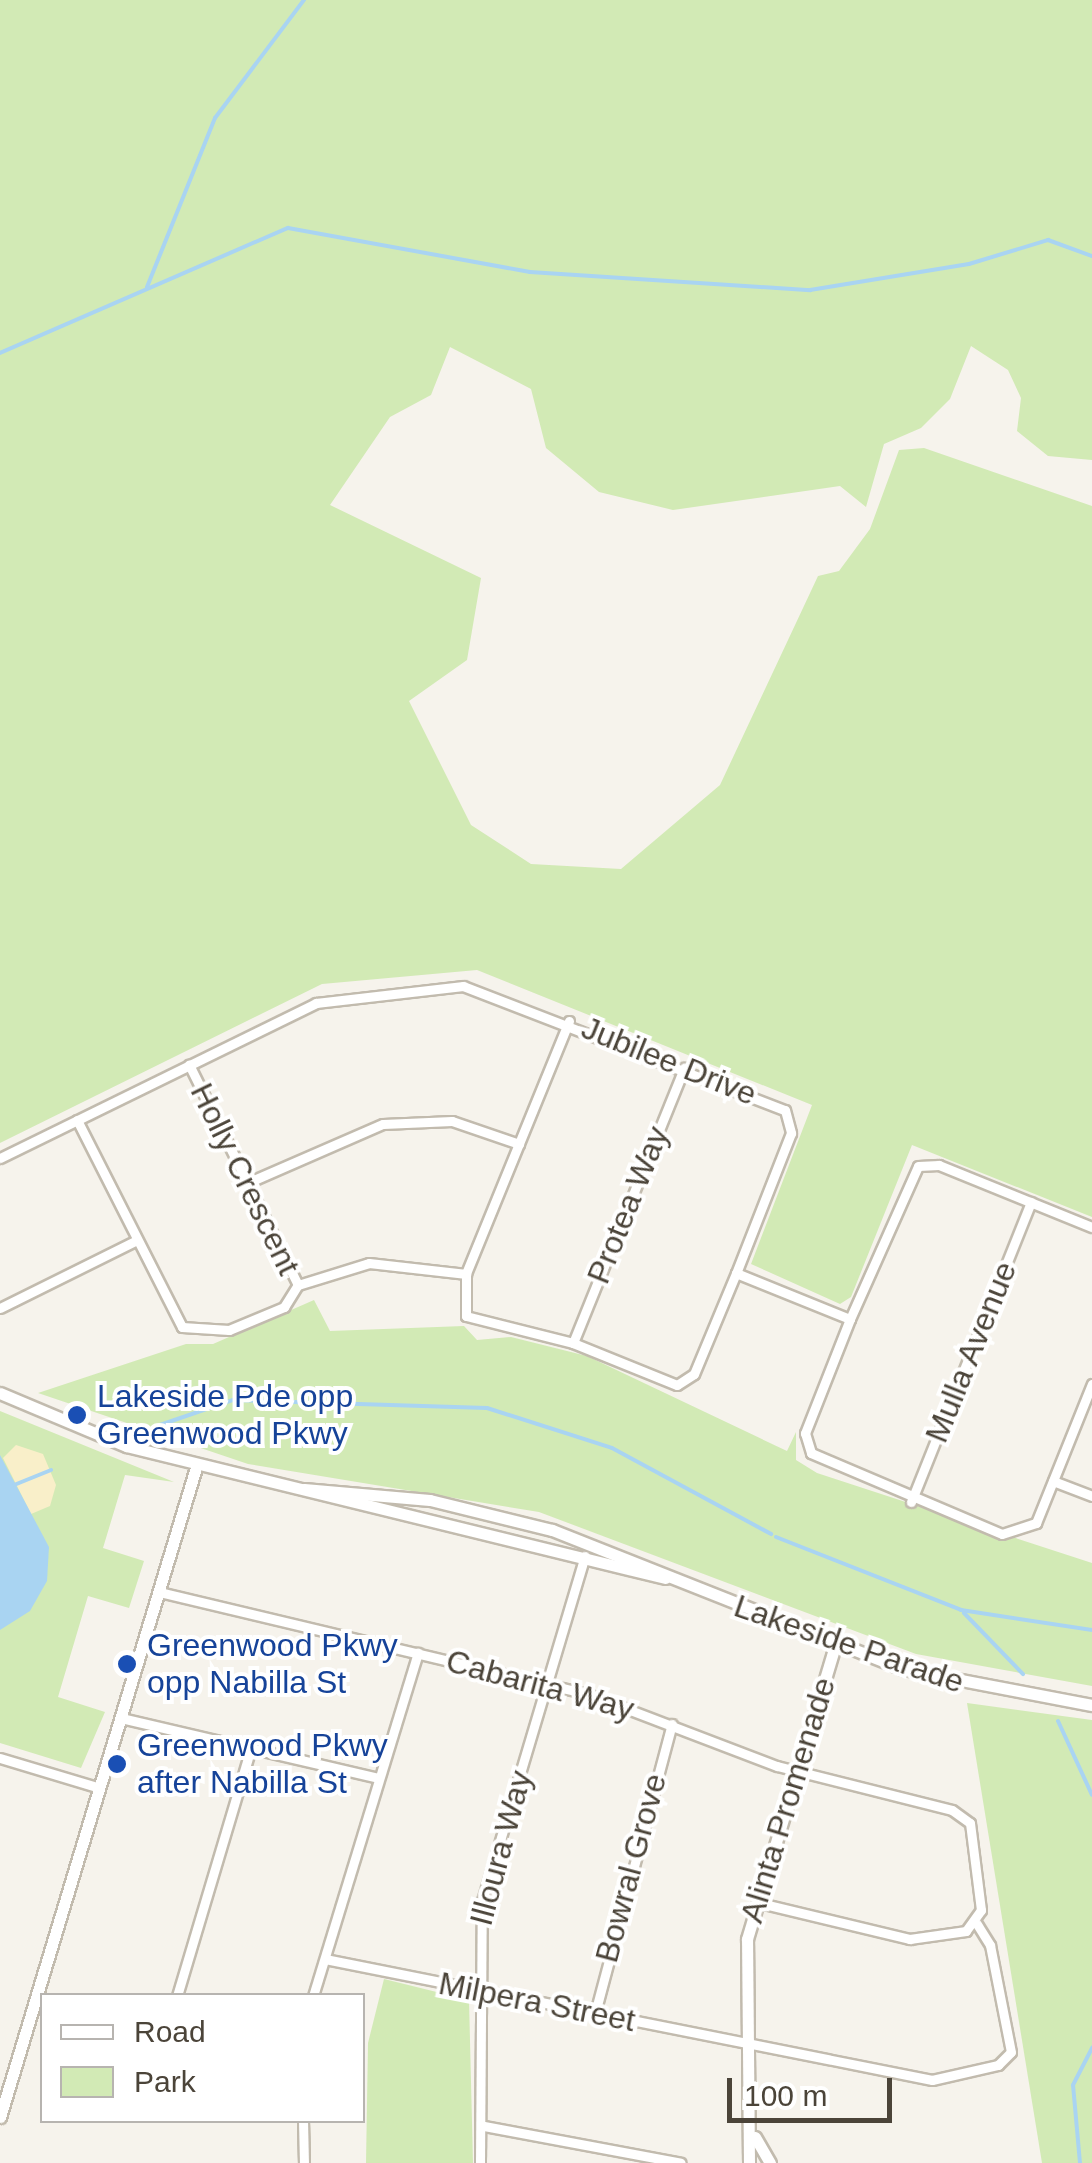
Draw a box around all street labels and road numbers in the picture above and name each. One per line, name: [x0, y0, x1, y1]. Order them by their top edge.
street label: Jubilee Drive: [576, 1009, 762, 1113]
street label: Holly Crescent: [182, 1077, 308, 1281]
street label: Protea Way: [579, 1121, 677, 1289]
street label: Mulla Avenue: [917, 1255, 1025, 1449]
street label: Lakeside Parade: [729, 1587, 969, 1701]
street label: Cabarita Way: [442, 1642, 638, 1728]
street label: Alinta Promenade: [732, 1673, 844, 1927]
street label: Illoura Way: [462, 1766, 540, 1930]
street label: Bowral Grove: [587, 1769, 675, 1967]
street label: Milpera Street: [436, 1964, 638, 2040]

